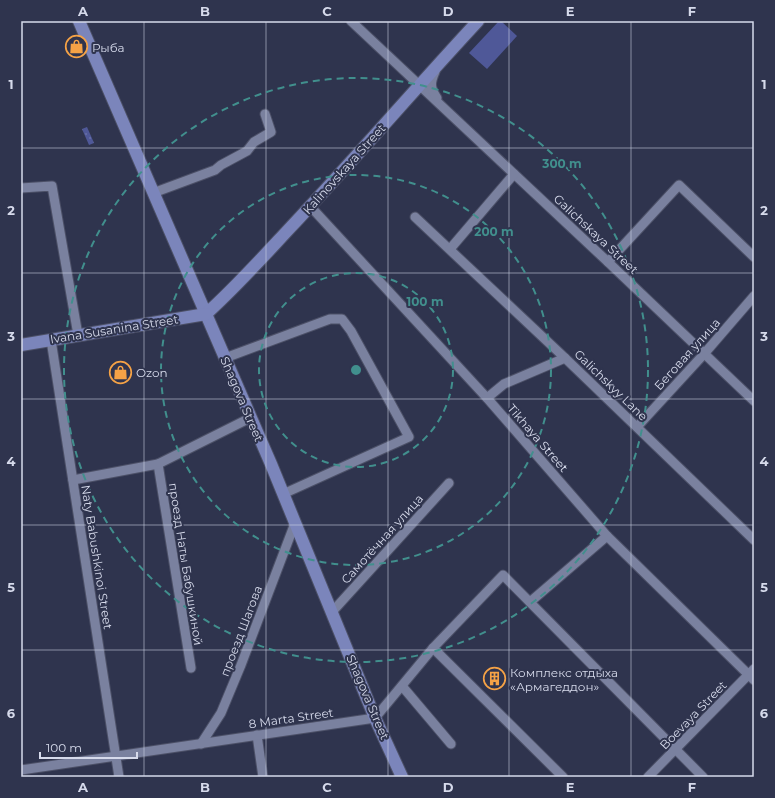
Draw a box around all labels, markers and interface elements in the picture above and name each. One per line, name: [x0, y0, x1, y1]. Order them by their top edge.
text: A: [77, 3, 89, 19]
text: B: [200, 3, 210, 19]
text: C: [322, 3, 332, 19]
text: D: [443, 3, 454, 19]
text: E: [566, 3, 575, 19]
text: F: [688, 3, 696, 19]
shop icon: Рыба: [63, 34, 89, 60]
place label: Рыба: [92, 40, 125, 55]
text: 1: [8, 76, 14, 92]
text: 1: [761, 76, 767, 92]
street label: Kalinovskaya Street: [300, 121, 389, 217]
text: 300 m: [541, 156, 582, 171]
street label: Galichskaya Street: [551, 191, 641, 277]
text: 2: [7, 202, 15, 218]
text: 2: [760, 202, 768, 218]
text: 200 m: [474, 224, 514, 239]
text: 100 m: [407, 294, 443, 309]
street label: Ivana Susanina Street: [49, 311, 179, 347]
street label: Беговая улица: [651, 315, 723, 393]
text: 3: [6, 328, 15, 344]
text: 3: [759, 328, 768, 344]
street label: Galichskyy Lane: [571, 346, 651, 424]
street label: Shagova Street: [217, 354, 267, 444]
shop icon: Ozon: [107, 359, 133, 385]
centre of rings: [349, 363, 363, 377]
place label: Ozon: [136, 365, 168, 380]
street label: Tikhaya Street: [504, 401, 572, 475]
text: 4: [7, 453, 16, 469]
text: 4: [760, 453, 769, 469]
street label: проезд Наты Бабушкиной: [166, 482, 206, 646]
street label: Naty Babushkinoi Street: [78, 484, 116, 630]
street label: Самотёчная улица: [338, 491, 426, 587]
text: 5: [7, 579, 15, 595]
text: 5: [760, 579, 768, 595]
street label: проезд Шагова: [217, 583, 265, 679]
street label: Shagova Street: [343, 652, 393, 742]
place label: Комплекс отдыха «Армагеддон»: [510, 665, 618, 694]
building icon: Комплекс отдыха «Армагеддон»: [482, 666, 508, 692]
street label: Boevaya Street: [656, 677, 730, 752]
text: 6: [7, 705, 16, 721]
street label: 8 Marta Street: [248, 705, 334, 731]
text: 6: [760, 705, 769, 721]
scale bar: [40, 734, 137, 760]
text: 100 m: [46, 740, 82, 755]
text: A: [77, 779, 89, 795]
text: B: [200, 779, 210, 795]
text: C: [322, 779, 332, 795]
text: D: [443, 779, 454, 795]
text: E: [566, 779, 575, 795]
text: F: [688, 779, 696, 795]

